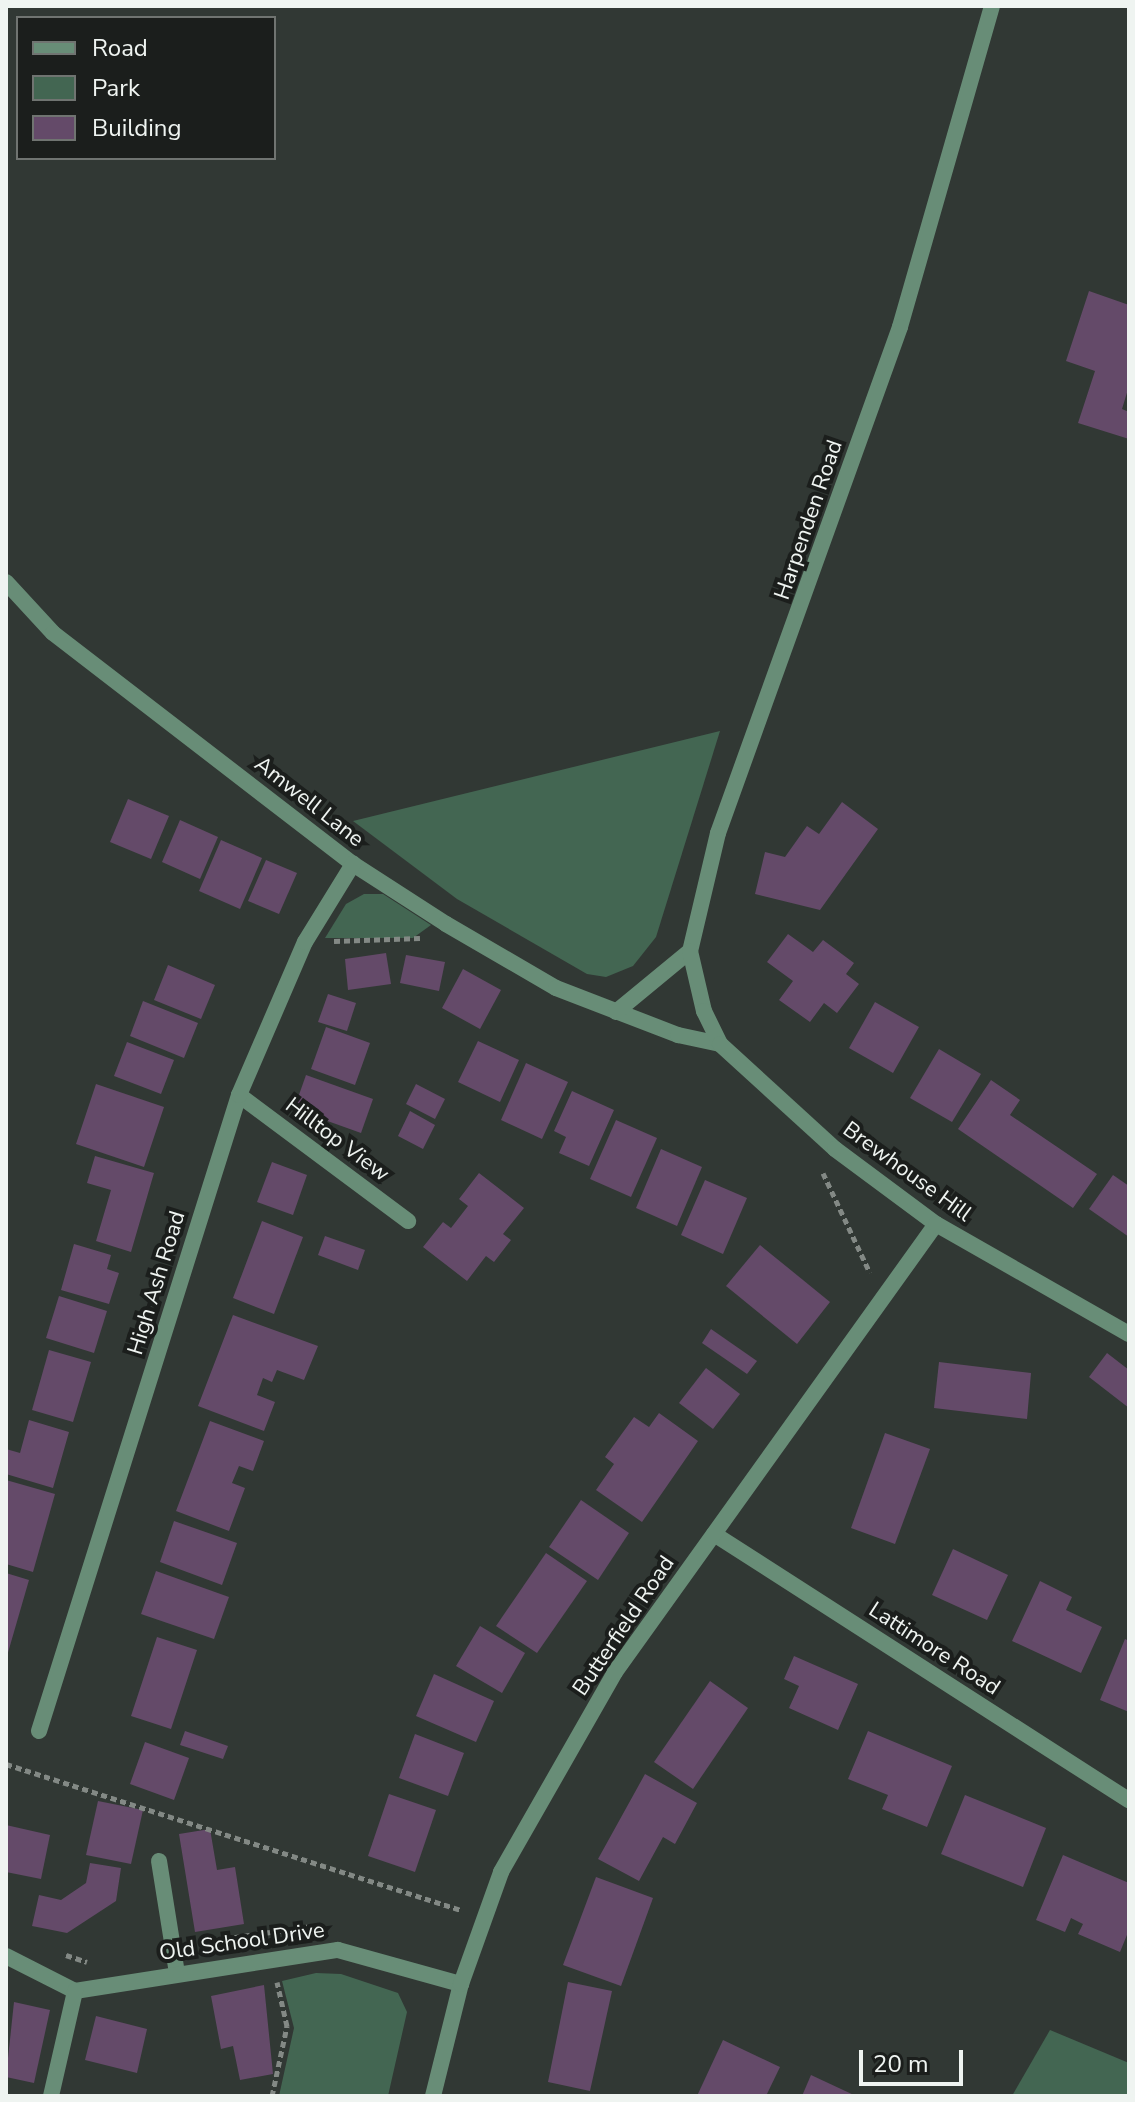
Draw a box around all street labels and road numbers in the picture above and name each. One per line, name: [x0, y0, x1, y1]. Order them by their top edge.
street label: Harpenden Road: [769, 437, 849, 603]
street label: Amwell Lane: [249, 751, 369, 853]
street label: Hilltop View: [280, 1092, 394, 1188]
street label: Brewhouse Hill: [838, 1116, 976, 1228]
street label: High Ash Road: [123, 1208, 191, 1358]
street label: Butterfield Road: [568, 1551, 680, 1701]
street label: Lattimore Road: [863, 1597, 1005, 1701]
street label: Old School Drive: [158, 1917, 326, 1967]

